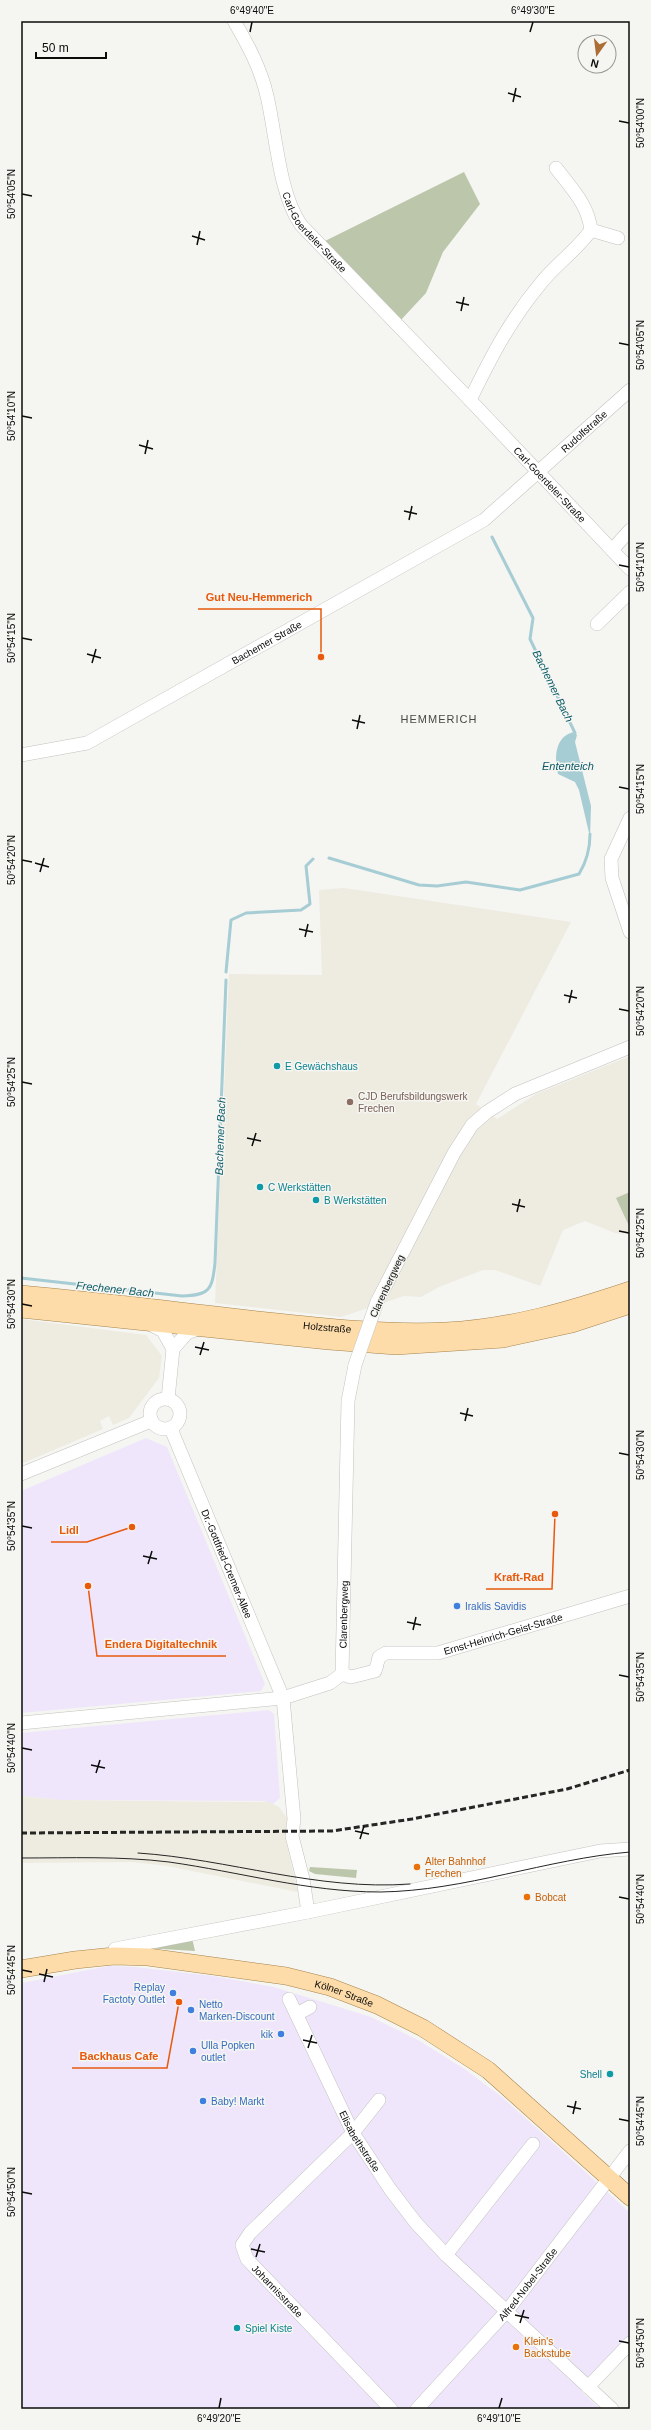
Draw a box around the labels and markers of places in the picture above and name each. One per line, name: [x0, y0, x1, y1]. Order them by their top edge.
callout: Gut Neu-Hemmerich: [198, 586, 321, 609]
marker: E Gewächshaus: [272, 1061, 282, 1071]
place label: E Gewächshaus: [285, 1061, 358, 1072]
place label: CJD Berufsbildungswerk Frechen: [358, 1091, 468, 1114]
marker: CJD Berufsbildungswerk Frechen: [345, 1097, 355, 1107]
marker: C Werkstätten: [255, 1182, 265, 1192]
place label: C Werkstätten: [268, 1182, 331, 1193]
marker: B Werkstätten: [311, 1195, 321, 1205]
place label: B Werkstätten: [324, 1195, 387, 1206]
callout: Lidl: [51, 1519, 87, 1542]
callout: Kraft-Rad: [486, 1566, 552, 1589]
marker: Iraklis Savidis: [452, 1601, 462, 1611]
place label: Iraklis Savidis: [465, 1601, 526, 1612]
callout: Endera Digitaltechnik: [97, 1633, 226, 1656]
place label: Alter Bahnhof Frechen: [425, 1856, 486, 1879]
marker: Alter Bahnhof Frechen: [412, 1862, 422, 1872]
marker: Bobcat: [522, 1892, 532, 1902]
place label: Bobcat: [535, 1892, 566, 1903]
place label: Replay Factoty Outlet: [103, 1982, 165, 2005]
marker: Replay Factoty Outlet: [168, 1988, 178, 1998]
place label: Netto Marken-Discount: [199, 1999, 275, 2022]
marker: Netto Marken-Discount: [186, 2005, 196, 2015]
place label: kik: [261, 2029, 274, 2040]
marker: kik: [276, 2029, 286, 2039]
place label: Ulla Popken outlet: [201, 2040, 255, 2063]
callout: Backhaus Cafe: [72, 2045, 167, 2068]
marker: Ulla Popken outlet: [188, 2046, 198, 2056]
place label: Shell: [580, 2069, 602, 2080]
marker: Shell: [605, 2069, 615, 2079]
marker: Baby! Markt: [198, 2096, 208, 2106]
place label: Baby! Markt: [211, 2096, 265, 2107]
marker: Spiel Kiste: [232, 2323, 242, 2333]
place label: Spiel Kiste: [245, 2323, 293, 2334]
place label: Klein's Backstube: [524, 2336, 571, 2359]
marker: Klein's Backstube: [511, 2342, 521, 2352]

